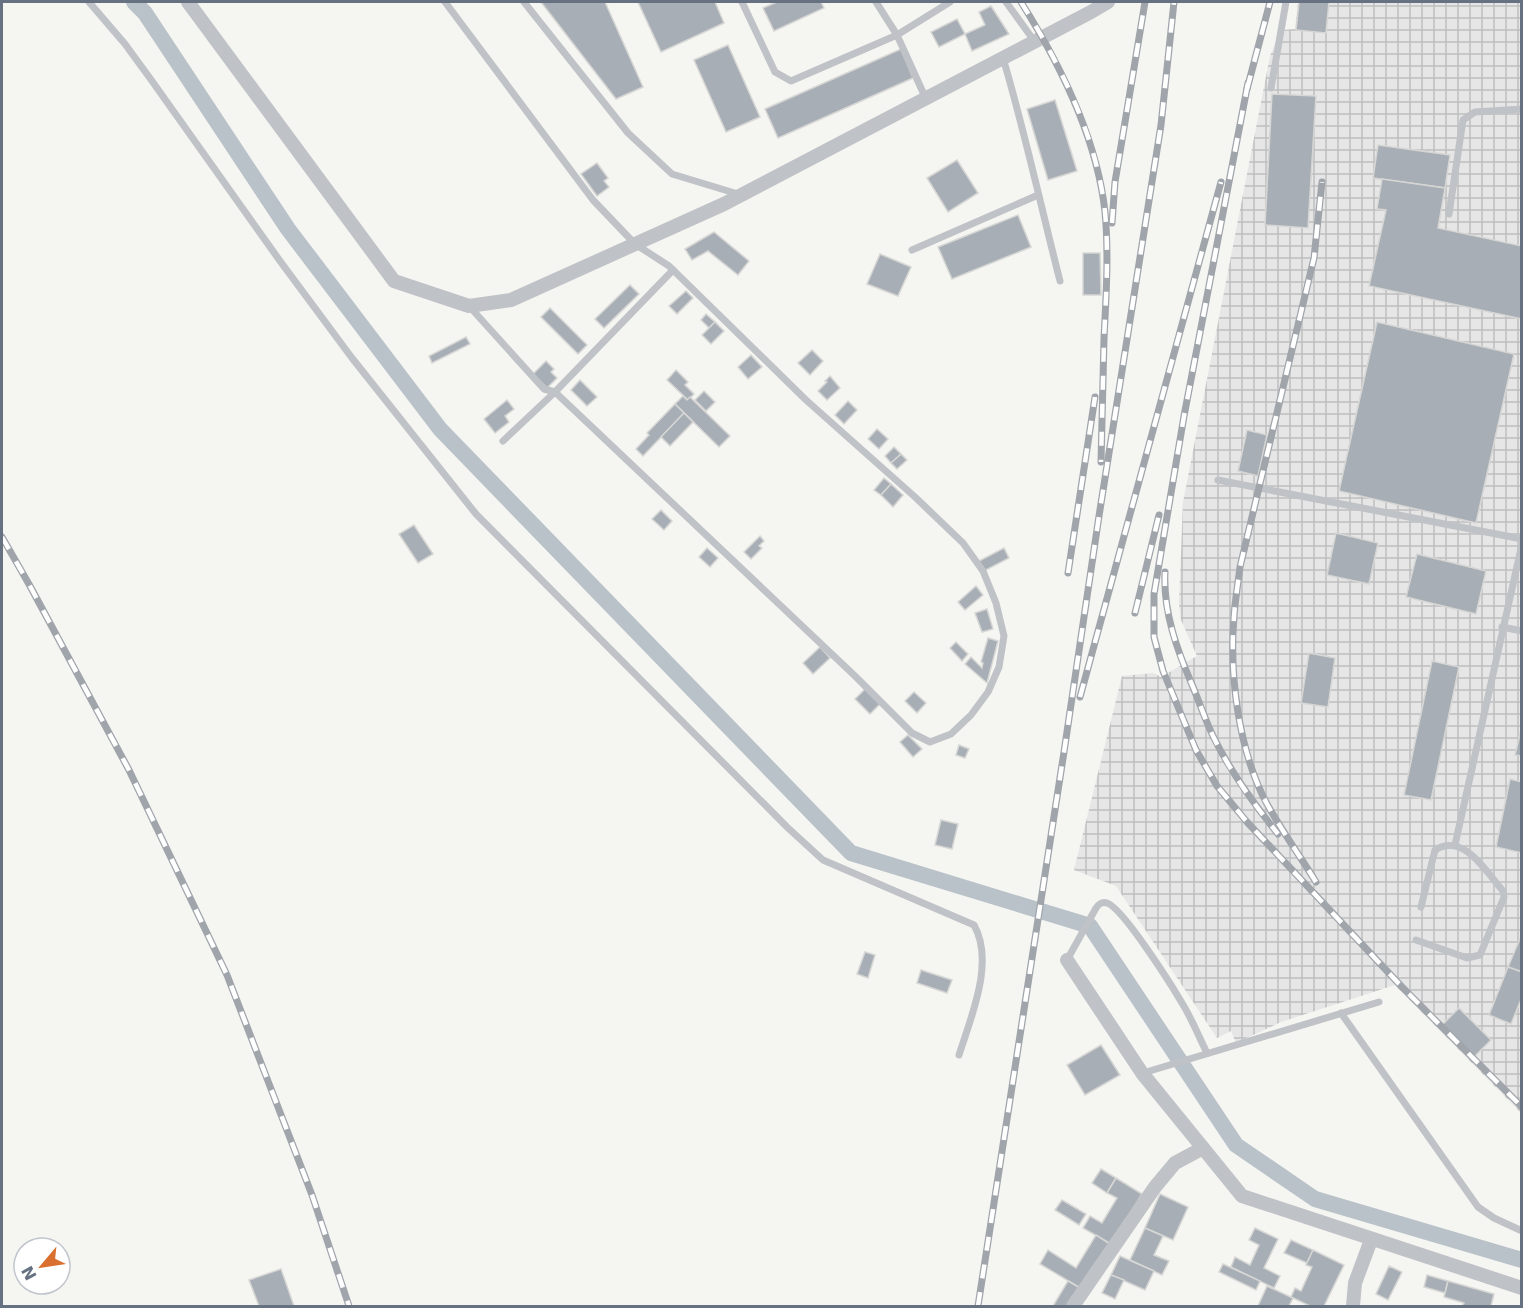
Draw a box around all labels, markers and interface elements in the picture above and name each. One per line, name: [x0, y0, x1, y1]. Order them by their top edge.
north arrow: [12, 1236, 72, 1296]
text: N: [18, 1263, 41, 1283]

